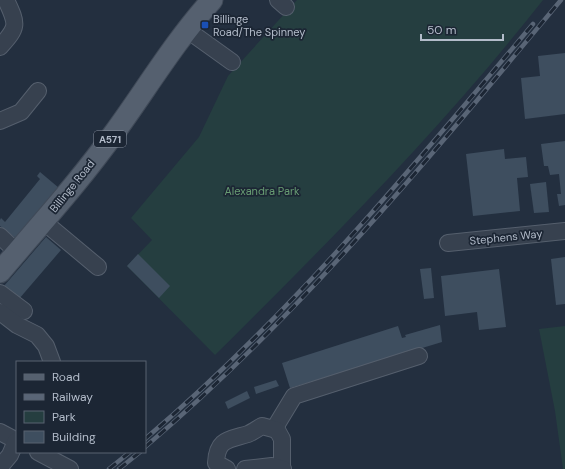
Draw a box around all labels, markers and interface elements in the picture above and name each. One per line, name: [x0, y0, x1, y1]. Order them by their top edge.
place label: Billinge Road/The Spinney: [213, 12, 306, 39]
scale bar: [421, 16, 503, 42]
marker: Billinge Road/The Spinney: [200, 20, 210, 30]
text: 50 m: [427, 22, 456, 38]
road number: A571: [94, 131, 126, 147]
street label: Billinge Road: [46, 157, 98, 215]
park label: Alexandra Park: [224, 184, 300, 198]
street label: Stephens Way: [469, 226, 543, 248]
legend: [16, 361, 146, 453]
text: Road: [52, 369, 80, 385]
text: Railway: [52, 389, 93, 405]
text: Park: [52, 409, 76, 425]
text: Building: [52, 429, 96, 445]

